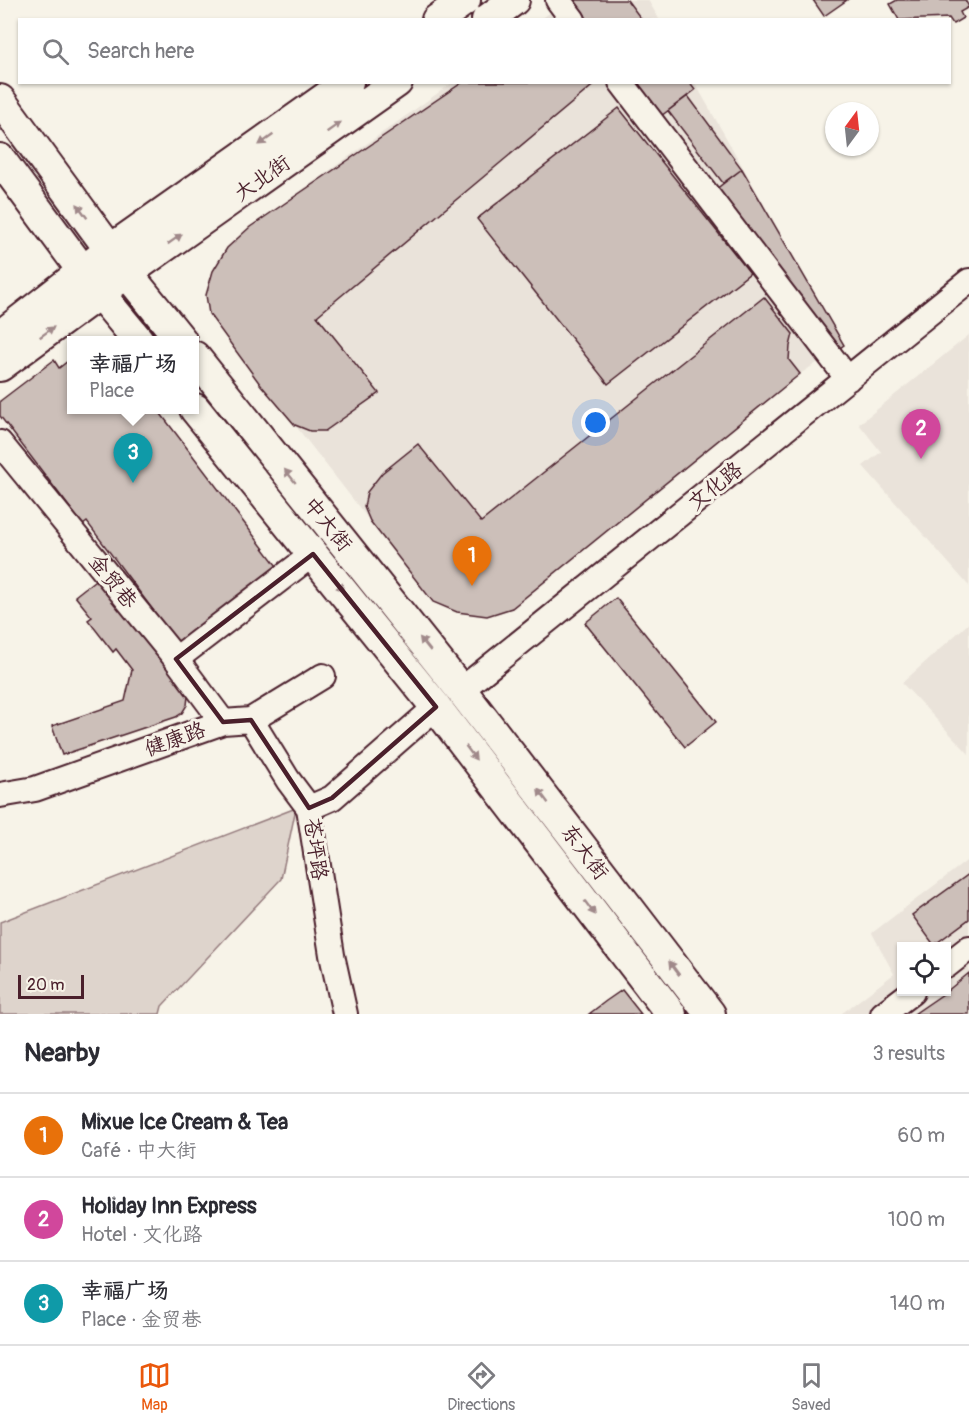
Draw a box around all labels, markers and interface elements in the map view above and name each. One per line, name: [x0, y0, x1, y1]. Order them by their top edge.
search box: [18, 18, 951, 84]
icon: search: [39, 35, 72, 68]
text: Search here: [87, 37, 194, 65]
north arrow: [825, 102, 879, 156]
one-way arrow: [326, 122, 342, 133]
one-way arrow: [258, 134, 274, 146]
street label: 大北街: [229, 149, 296, 208]
one-way arrow: [76, 203, 88, 218]
one-way arrow: [166, 233, 182, 245]
one-way arrow: [40, 326, 55, 338]
popup: [67, 336, 199, 414]
text: 幸福广场: [89, 350, 177, 378]
text: Place: [89, 378, 134, 403]
your location: [581, 408, 610, 437]
pin: 2: [902, 410, 940, 459]
pin: 3: [114, 434, 152, 483]
street label: 文化路: [682, 456, 748, 517]
one-way arrow: [283, 468, 296, 484]
street label: 中大街: [297, 491, 358, 557]
pin: 1: [452, 536, 492, 586]
street label: 金贸巷: [82, 548, 143, 614]
one-way arrow: [331, 576, 344, 591]
one-way arrow: [419, 637, 431, 652]
street label: 健康路: [141, 716, 209, 763]
one-way arrow: [465, 746, 477, 761]
one-way arrow: [537, 789, 549, 804]
street label: 苍坪路: [298, 816, 333, 882]
street label: 东大街: [555, 819, 614, 886]
one-way arrow: [584, 900, 596, 916]
map controls: [897, 942, 951, 996]
button: locate: [897, 942, 951, 996]
one-way arrow: [668, 960, 680, 976]
scale bar: [18, 972, 84, 1000]
text: 20 m: [27, 975, 65, 995]
text: Nearby: [24, 1037, 100, 1069]
text: 3 results: [873, 1041, 945, 1066]
text: Mixue Ice Cream & Tea: [81, 1108, 288, 1136]
text: 1: [40, 1123, 47, 1148]
text: 60 m: [898, 1123, 945, 1148]
text: Café · 中大街: [81, 1138, 197, 1163]
text: Holiday Inn Express: [81, 1192, 257, 1220]
text: 2: [38, 1207, 49, 1232]
text: 100 m: [888, 1207, 945, 1232]
text: Hotel · 文化路: [81, 1222, 202, 1247]
text: 幸福广场: [81, 1277, 169, 1305]
text: 3: [38, 1291, 49, 1316]
text: 140 m: [890, 1291, 945, 1316]
text: Place · 金贸巷: [81, 1307, 201, 1332]
tab: Map: [138, 1359, 171, 1415]
tab: Directions: [447, 1359, 515, 1415]
tab: Saved: [791, 1359, 831, 1415]

